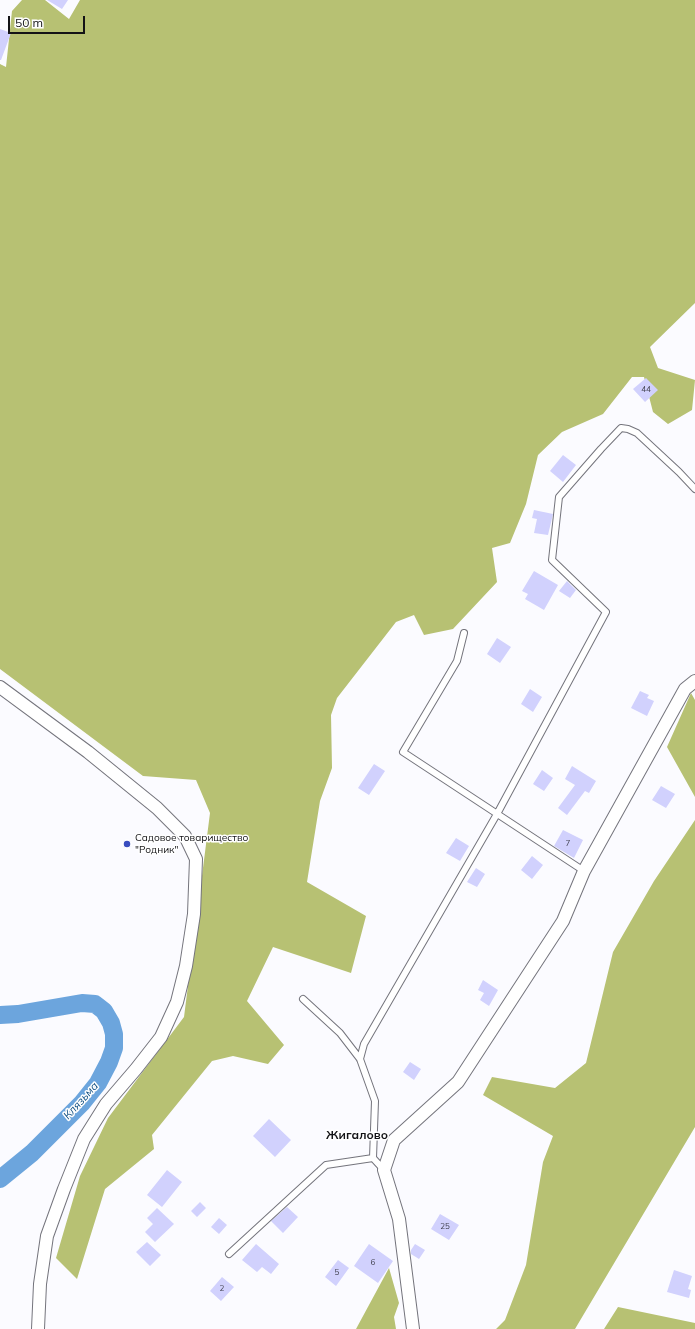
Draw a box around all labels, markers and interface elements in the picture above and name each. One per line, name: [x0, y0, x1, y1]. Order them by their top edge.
scale bar: [10, 8, 87, 34]
text: 50 m: [15, 15, 43, 30]
house number: 44: [641, 385, 651, 395]
place label: Садовое товарищество "Родник": [135, 832, 248, 856]
marker: Садовое товарищество "Родник": [122, 839, 132, 849]
house number: 7: [566, 839, 570, 849]
water label: Клязьма: [61, 1080, 101, 1122]
district label: Жигалово: [326, 1128, 388, 1142]
house number: 25: [440, 1222, 450, 1232]
house number: 6: [371, 1258, 375, 1268]
house number: 5: [335, 1268, 339, 1278]
house number: 2: [220, 1284, 224, 1294]

